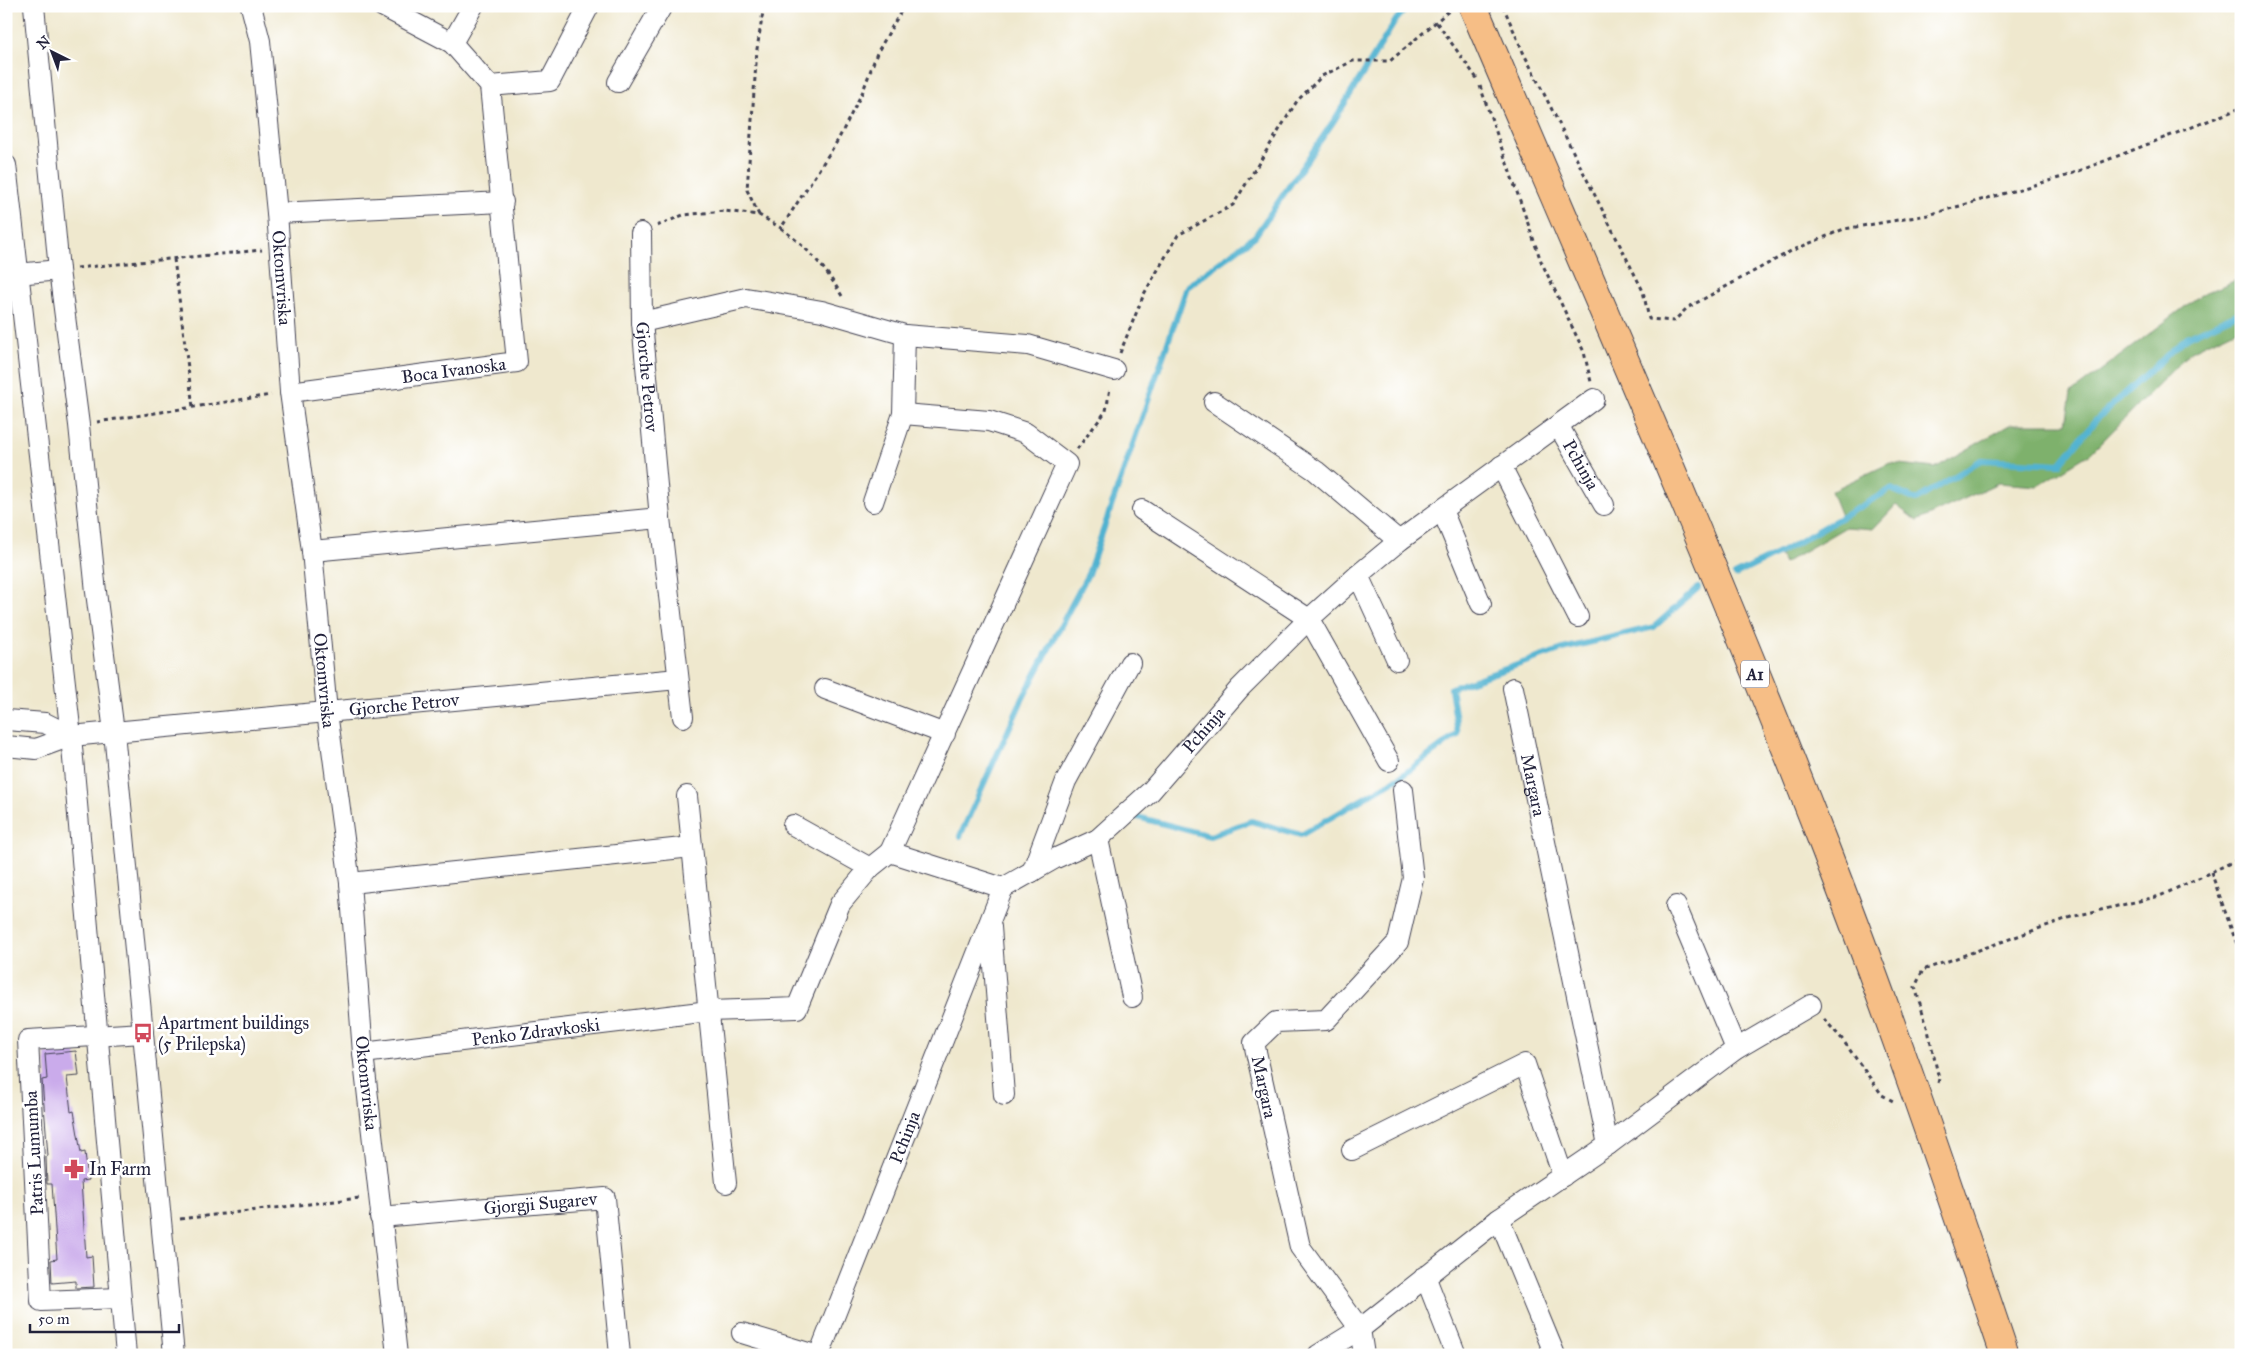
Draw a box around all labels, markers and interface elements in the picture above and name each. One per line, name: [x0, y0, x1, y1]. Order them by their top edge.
north arrow: [28, 28, 78, 78]
text: N: [34, 32, 54, 53]
street label: Oktomvriska: [267, 230, 296, 327]
street label: Gjorche Petrov: [631, 321, 663, 434]
street label: Boca Ivanoska: [400, 353, 508, 388]
street label: Pchinja: [1558, 436, 1604, 494]
street label: Oktomvriska: [309, 632, 340, 730]
road number: A1: [1741, 661, 1769, 688]
street label: Gjorche Petrov: [348, 688, 461, 721]
street label: Pchinja: [1178, 702, 1230, 758]
street label: Margara: [1516, 752, 1550, 819]
place label: Apartment buildings (5 Prilepska): [157, 1012, 309, 1056]
street label: Penko Zdravkoski: [471, 1013, 601, 1051]
bus stop icon: Apartment buildings (5 Prilepska): [132, 1022, 154, 1044]
street label: Oktomvriska: [351, 1035, 383, 1132]
street label: Margara: [1246, 1054, 1281, 1121]
street label: Patris Lumumba: [20, 1090, 48, 1216]
street label: Pchinja: [885, 1108, 925, 1167]
pharmacy icon: In Farm: [63, 1158, 85, 1180]
place label: In Farm: [89, 1158, 151, 1180]
street label: Gjorgji Sugarev: [483, 1188, 599, 1219]
scale bar: [30, 1301, 179, 1333]
text: 50 m: [38, 1310, 70, 1328]

